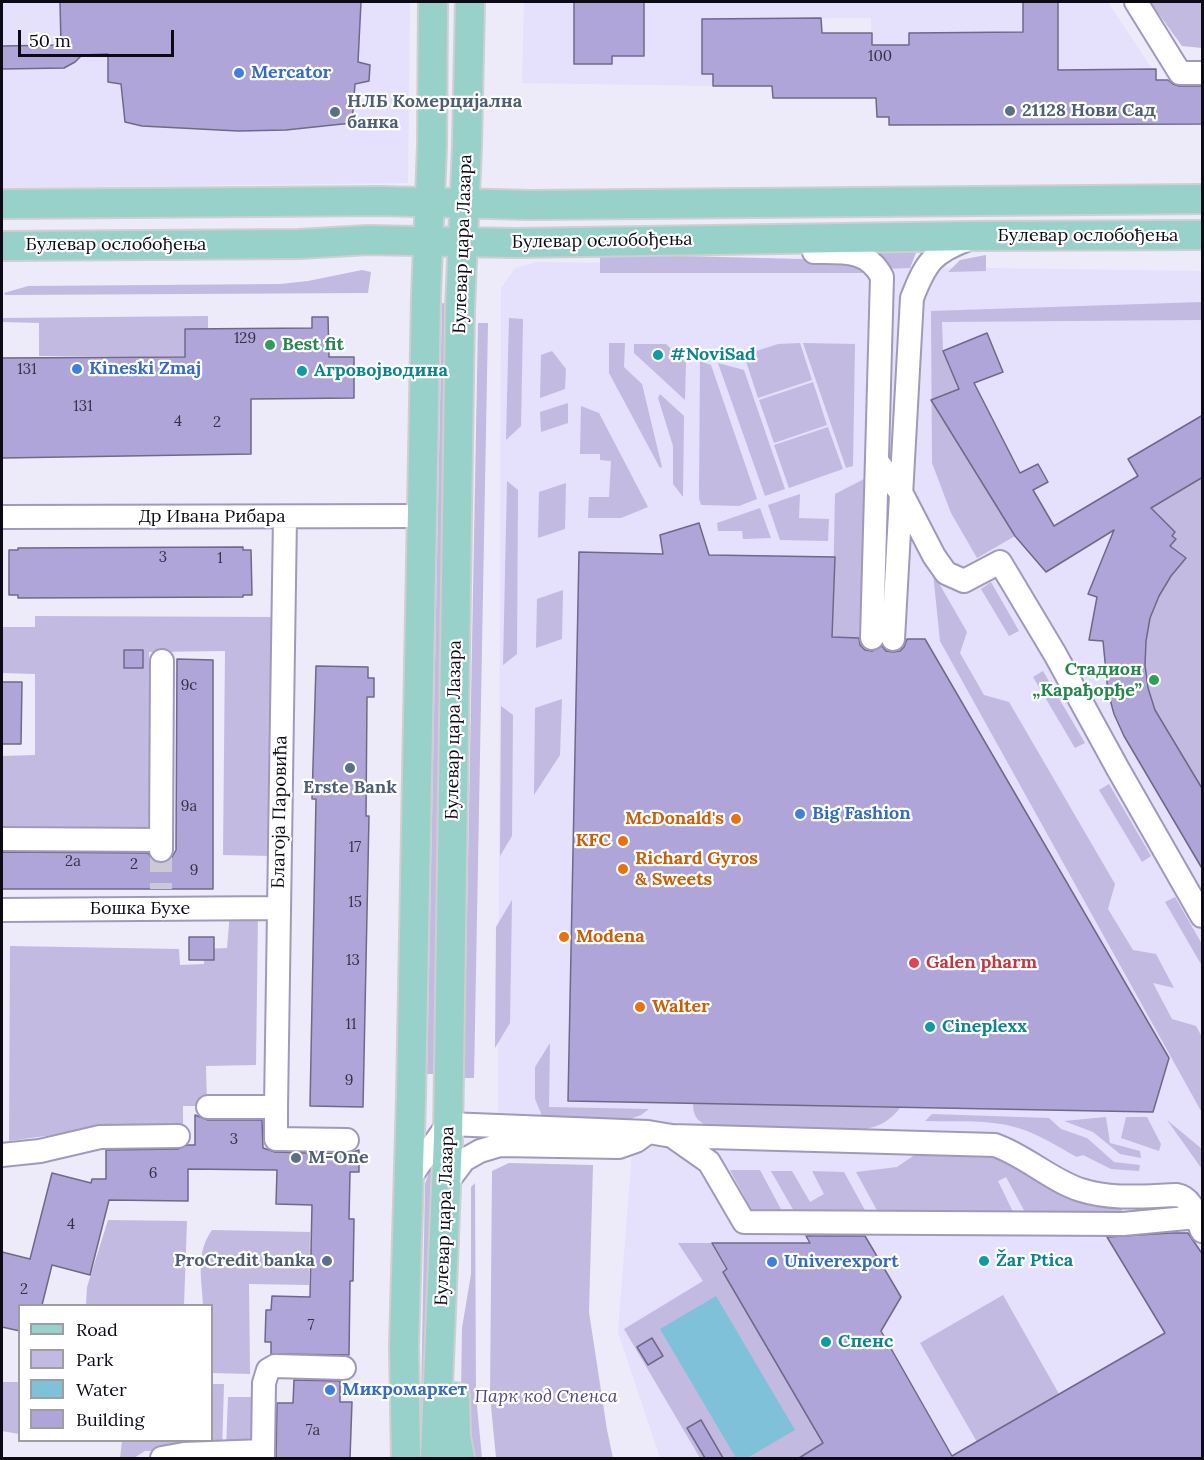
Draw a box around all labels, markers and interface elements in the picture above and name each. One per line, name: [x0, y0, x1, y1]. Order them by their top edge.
scale bar: [21, 18, 177, 56]
text: 50 m: [29, 29, 71, 52]
house number: 100: [868, 48, 892, 66]
place label: Mercator: [251, 62, 331, 84]
marker: Mercator: [232, 66, 246, 80]
place label: НЛБ Комерцијална банка: [347, 91, 522, 134]
place label: 21128 Нови Сад: [1022, 100, 1156, 122]
marker: 21128 Нови Сад: [1003, 104, 1017, 118]
marker: НЛБ Комерцијална банка: [328, 105, 342, 119]
street label: Булевар цара Лазара: [449, 154, 477, 334]
street label: Булевар ослобођења: [998, 225, 1178, 247]
street label: Булевар ослобођења: [511, 229, 693, 253]
street label: Булевар ослобођења: [26, 234, 206, 256]
house number: 129: [234, 330, 256, 348]
place label: Best fit: [282, 334, 344, 356]
marker: Best fit: [263, 338, 277, 352]
place label: #NoviSad: [670, 344, 756, 366]
marker: #NoviSad: [651, 348, 665, 362]
place label: Kineski Zmaj: [89, 358, 201, 380]
place label: Агровојводина: [314, 360, 448, 382]
house number: 131: [17, 361, 37, 379]
marker: Kineski Zmaj: [70, 362, 84, 376]
marker: Агровојводина: [295, 364, 309, 378]
house number: 131: [73, 398, 93, 416]
house number: 4: [174, 413, 182, 431]
house number: 2: [213, 414, 221, 432]
street label: Др Ивана Рибара: [138, 506, 286, 528]
house number: 3: [159, 549, 167, 567]
house number: 1: [217, 550, 223, 568]
street label: Булевар цара Лазара: [442, 640, 466, 820]
place label: Стадион „Карађорђе”: [1032, 659, 1142, 702]
marker: Стадион „Карађорђе”: [1147, 673, 1161, 687]
house number: 9c: [181, 677, 197, 695]
street label: Благоја Паровића: [268, 735, 292, 889]
marker: Erste Bank: [343, 761, 357, 775]
place label: Erste Bank: [303, 777, 397, 799]
house number: 9a: [181, 798, 197, 816]
place label: Big Fashion: [812, 803, 911, 825]
marker: Big Fashion: [793, 807, 807, 821]
place label: McDonald's: [625, 808, 724, 830]
marker: McDonald's: [729, 812, 743, 826]
place label: KFC: [576, 830, 611, 852]
marker: KFC: [616, 834, 630, 848]
house number: 17: [349, 839, 361, 857]
place label: Richard Gyros & Sweets: [635, 848, 758, 890]
house number: 2a: [65, 853, 81, 871]
house number: 2: [130, 856, 138, 874]
house number: 9: [190, 862, 198, 880]
marker: Richard Gyros & Sweets: [616, 862, 630, 876]
house number: 15: [348, 894, 362, 912]
street label: Бошка Бухе: [90, 898, 190, 920]
place label: Modena: [576, 926, 645, 948]
marker: Modena: [557, 930, 571, 944]
house number: 13: [346, 952, 360, 970]
place label: Galen pharm: [926, 952, 1037, 974]
marker: Galen pharm: [907, 956, 921, 970]
place label: Walter: [652, 996, 710, 1018]
marker: Walter: [633, 1000, 647, 1014]
house number: 11: [346, 1016, 356, 1034]
place label: Cineplexx: [942, 1016, 1027, 1038]
marker: Cineplexx: [923, 1020, 937, 1034]
house number: 9: [345, 1072, 353, 1090]
street label: Булевар цара Лазара: [431, 1126, 459, 1306]
house number: 3: [230, 1131, 238, 1149]
place label: M-One: [308, 1147, 369, 1169]
marker: M-One: [289, 1151, 303, 1165]
house number: 6: [149, 1165, 157, 1183]
house number: 4: [67, 1216, 75, 1234]
place label: ProCredit banka: [174, 1250, 315, 1272]
place label: Žar Ptica: [996, 1250, 1073, 1272]
place label: Univerexport: [784, 1251, 899, 1273]
marker: ProCredit banka: [320, 1254, 334, 1268]
marker: Žar Ptica: [977, 1254, 991, 1268]
marker: Univerexport: [765, 1255, 779, 1269]
house number: 2: [20, 1281, 28, 1299]
legend: [18, 1304, 213, 1442]
house number: 7: [308, 1317, 314, 1335]
text: Road: [76, 1318, 118, 1341]
place label: Спенс: [838, 1331, 893, 1353]
marker: Спенс: [819, 1335, 833, 1349]
text: Park: [76, 1348, 113, 1371]
text: Water: [76, 1378, 127, 1401]
place label: Микромаркет: [342, 1379, 467, 1401]
marker: Микромаркет: [323, 1383, 337, 1397]
park label: Парк код Спенса: [474, 1386, 618, 1408]
text: Building: [76, 1408, 144, 1431]
house number: 7a: [306, 1422, 320, 1440]

